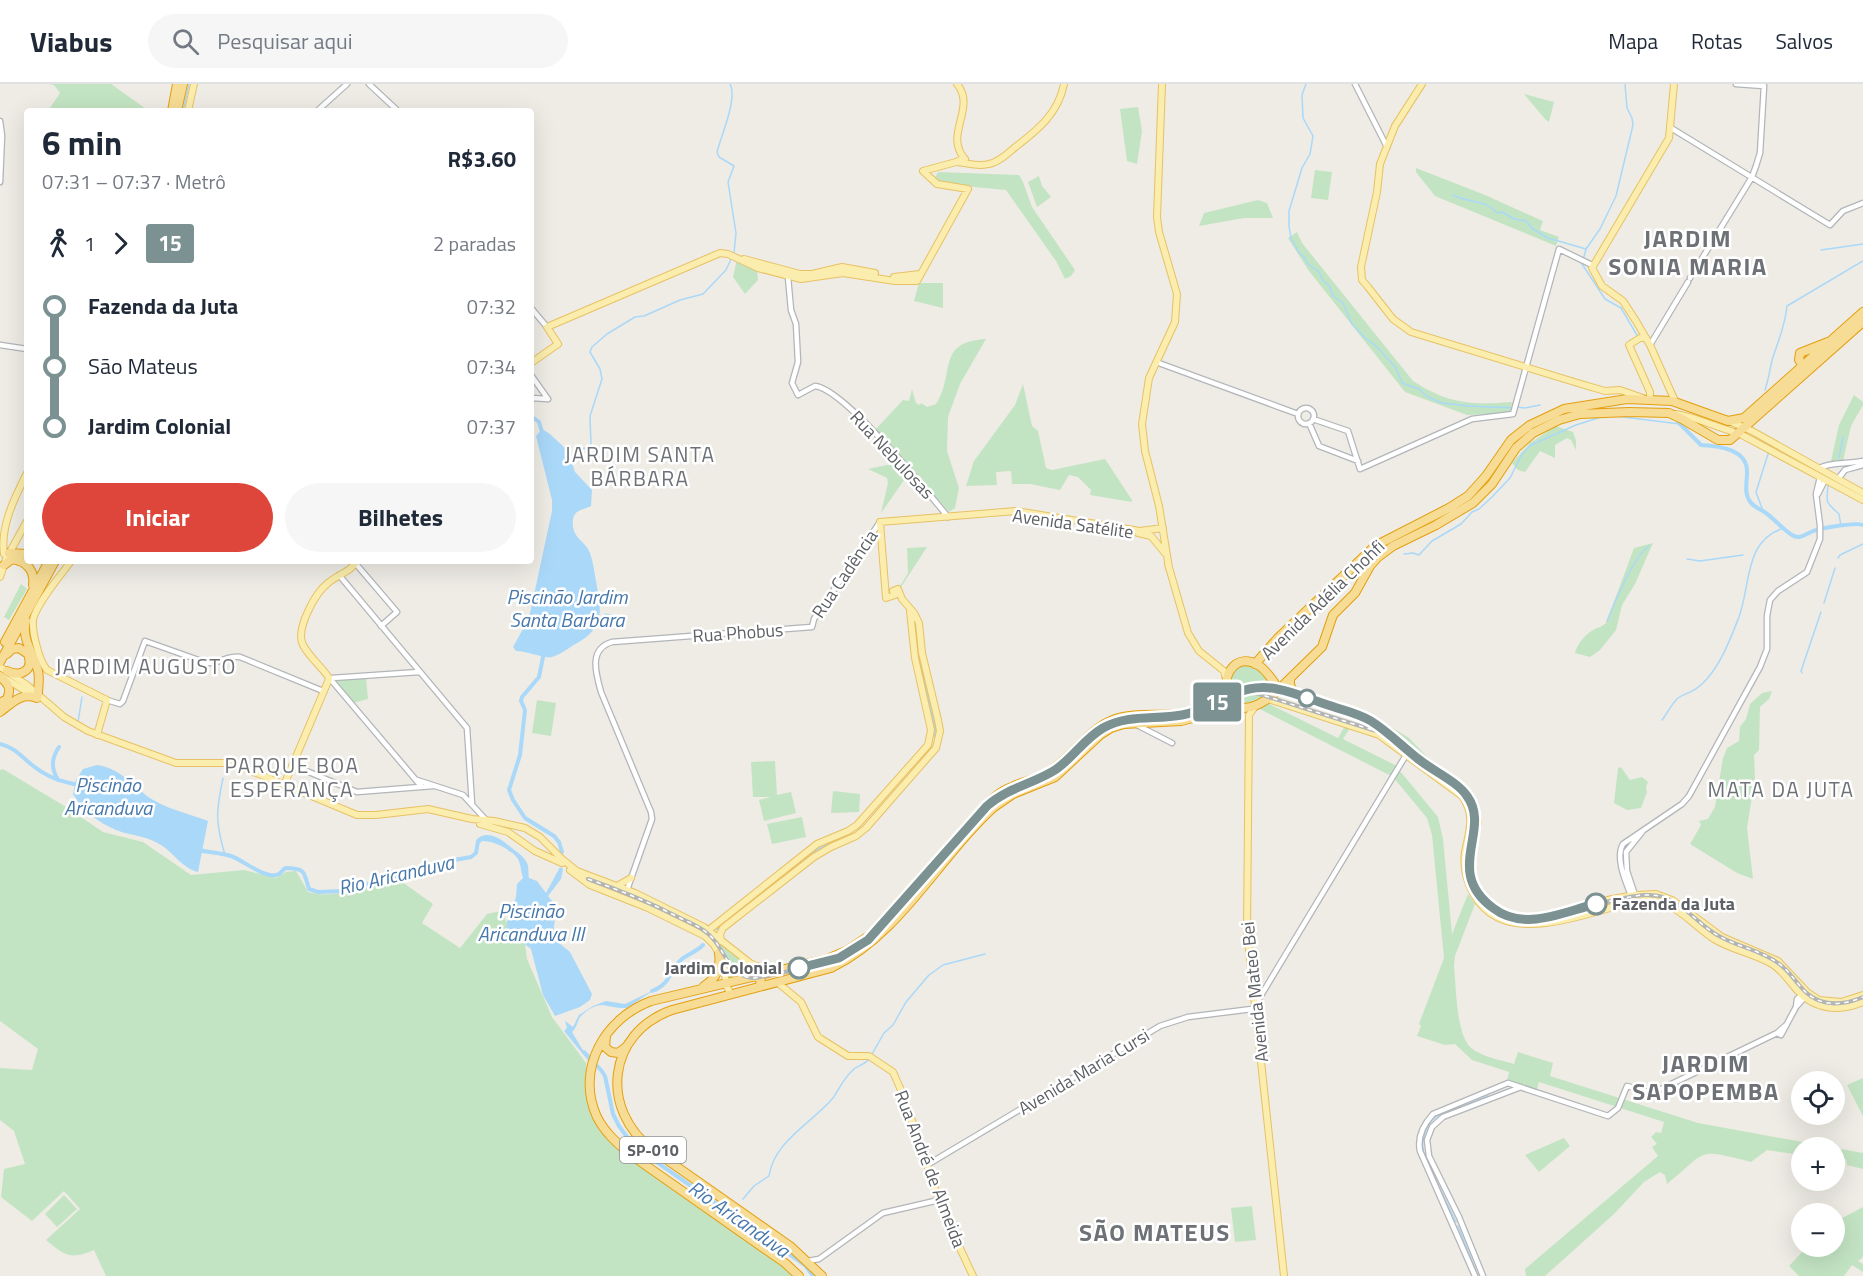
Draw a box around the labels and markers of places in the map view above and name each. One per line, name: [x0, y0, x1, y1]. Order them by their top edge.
unlabelled marker: [1298, 689, 1316, 707]
place label: Fazenda da Juta: [1612, 890, 1735, 917]
marker: Fazenda da Juta: [1585, 893, 1607, 915]
place label: Jardim Colonial: [665, 954, 782, 981]
marker: Jardim Colonial: [788, 957, 810, 979]

